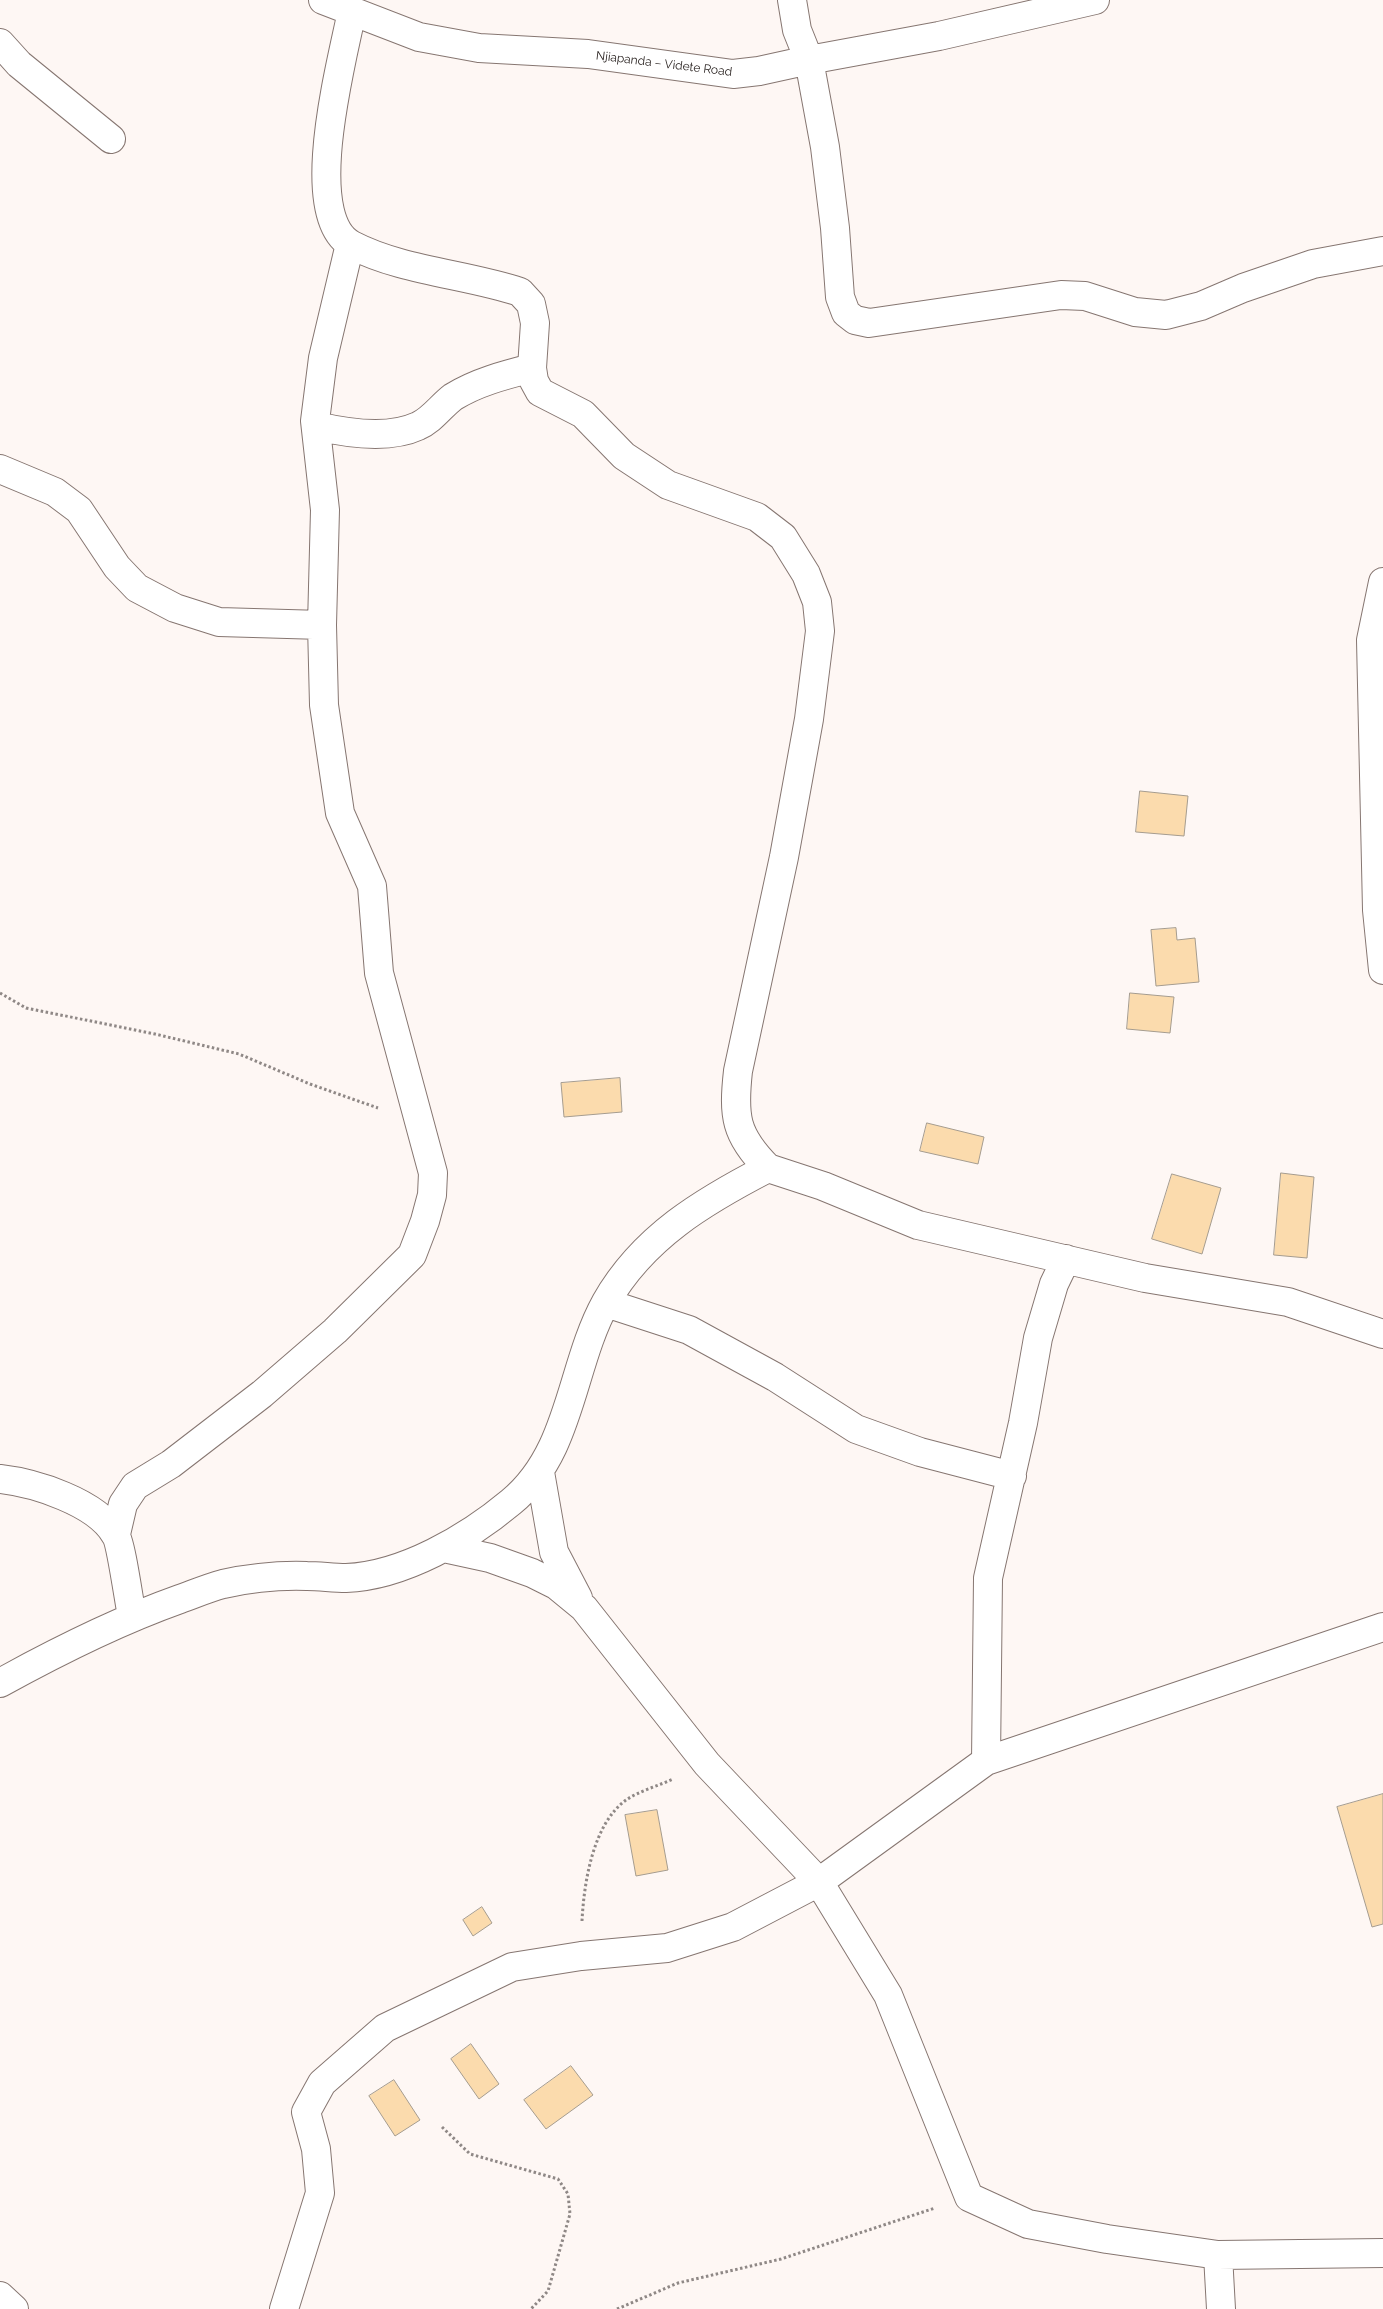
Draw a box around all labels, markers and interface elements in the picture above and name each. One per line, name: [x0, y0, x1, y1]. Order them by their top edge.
street label: Njiapanda – Videte Road: [595, 49, 733, 79]

